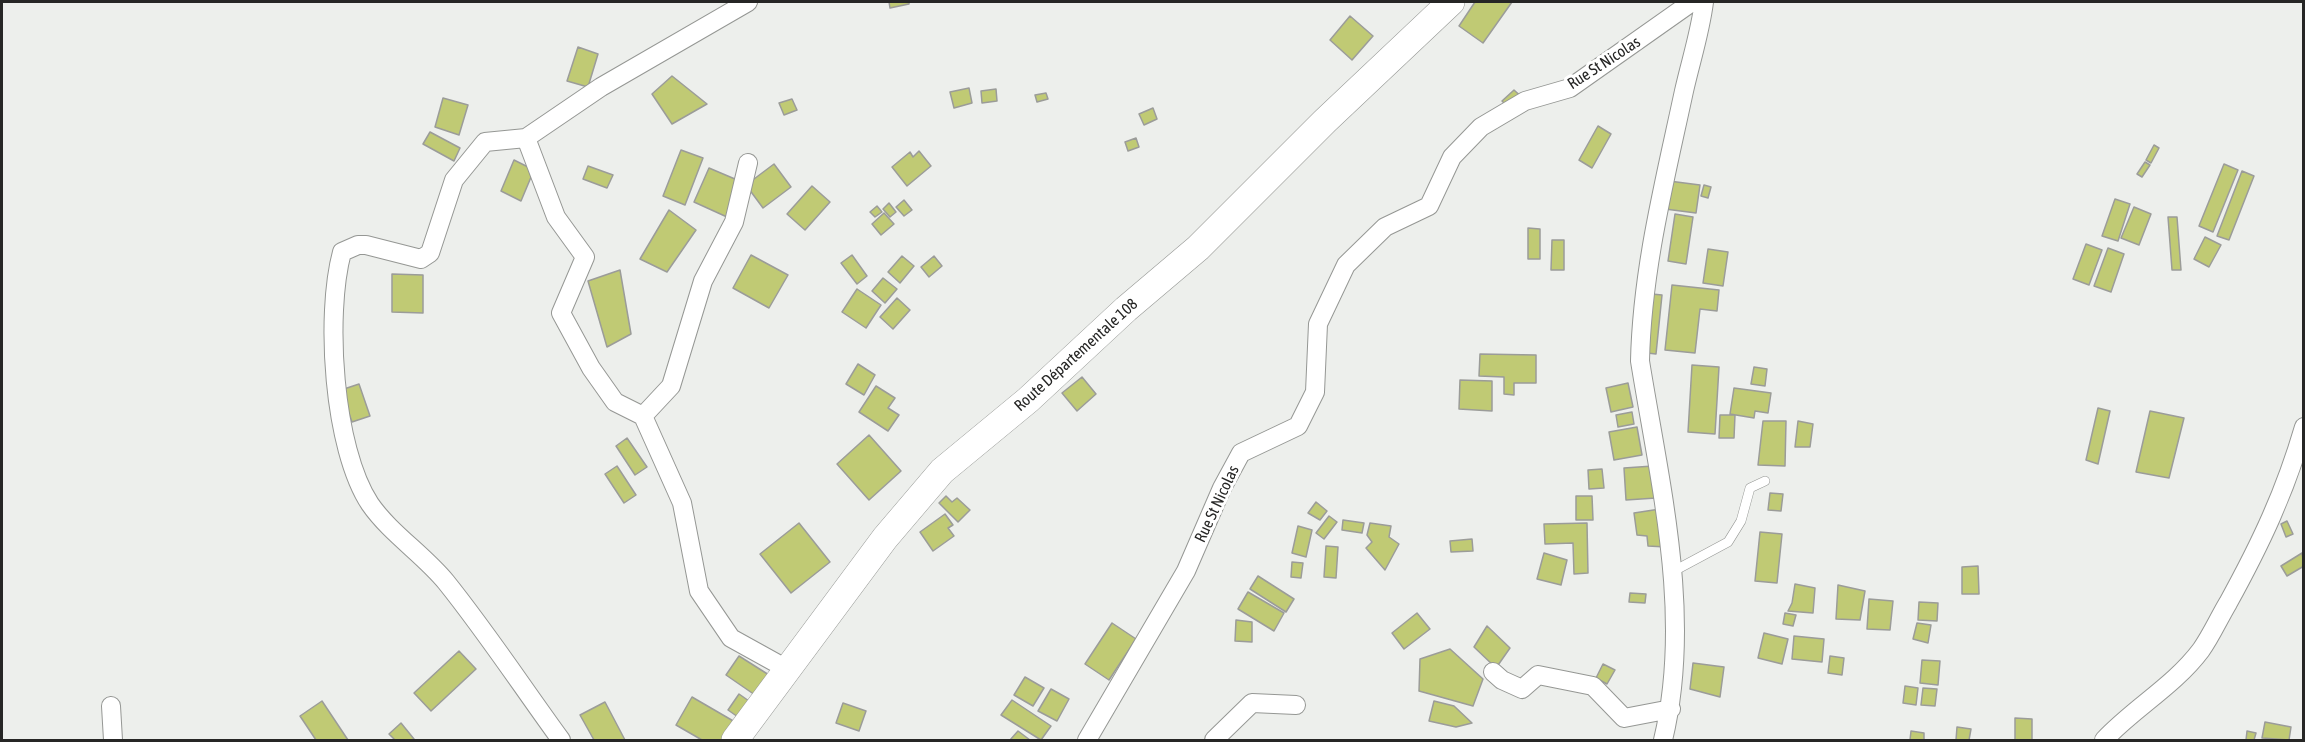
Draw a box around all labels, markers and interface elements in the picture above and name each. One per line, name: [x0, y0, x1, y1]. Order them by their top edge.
street label: Rue St Nicolas: [1564, 32, 1644, 94]
street label: Route Départementale 108: [1010, 295, 1142, 415]
street label: Rue St Nicolas: [1191, 463, 1243, 545]

